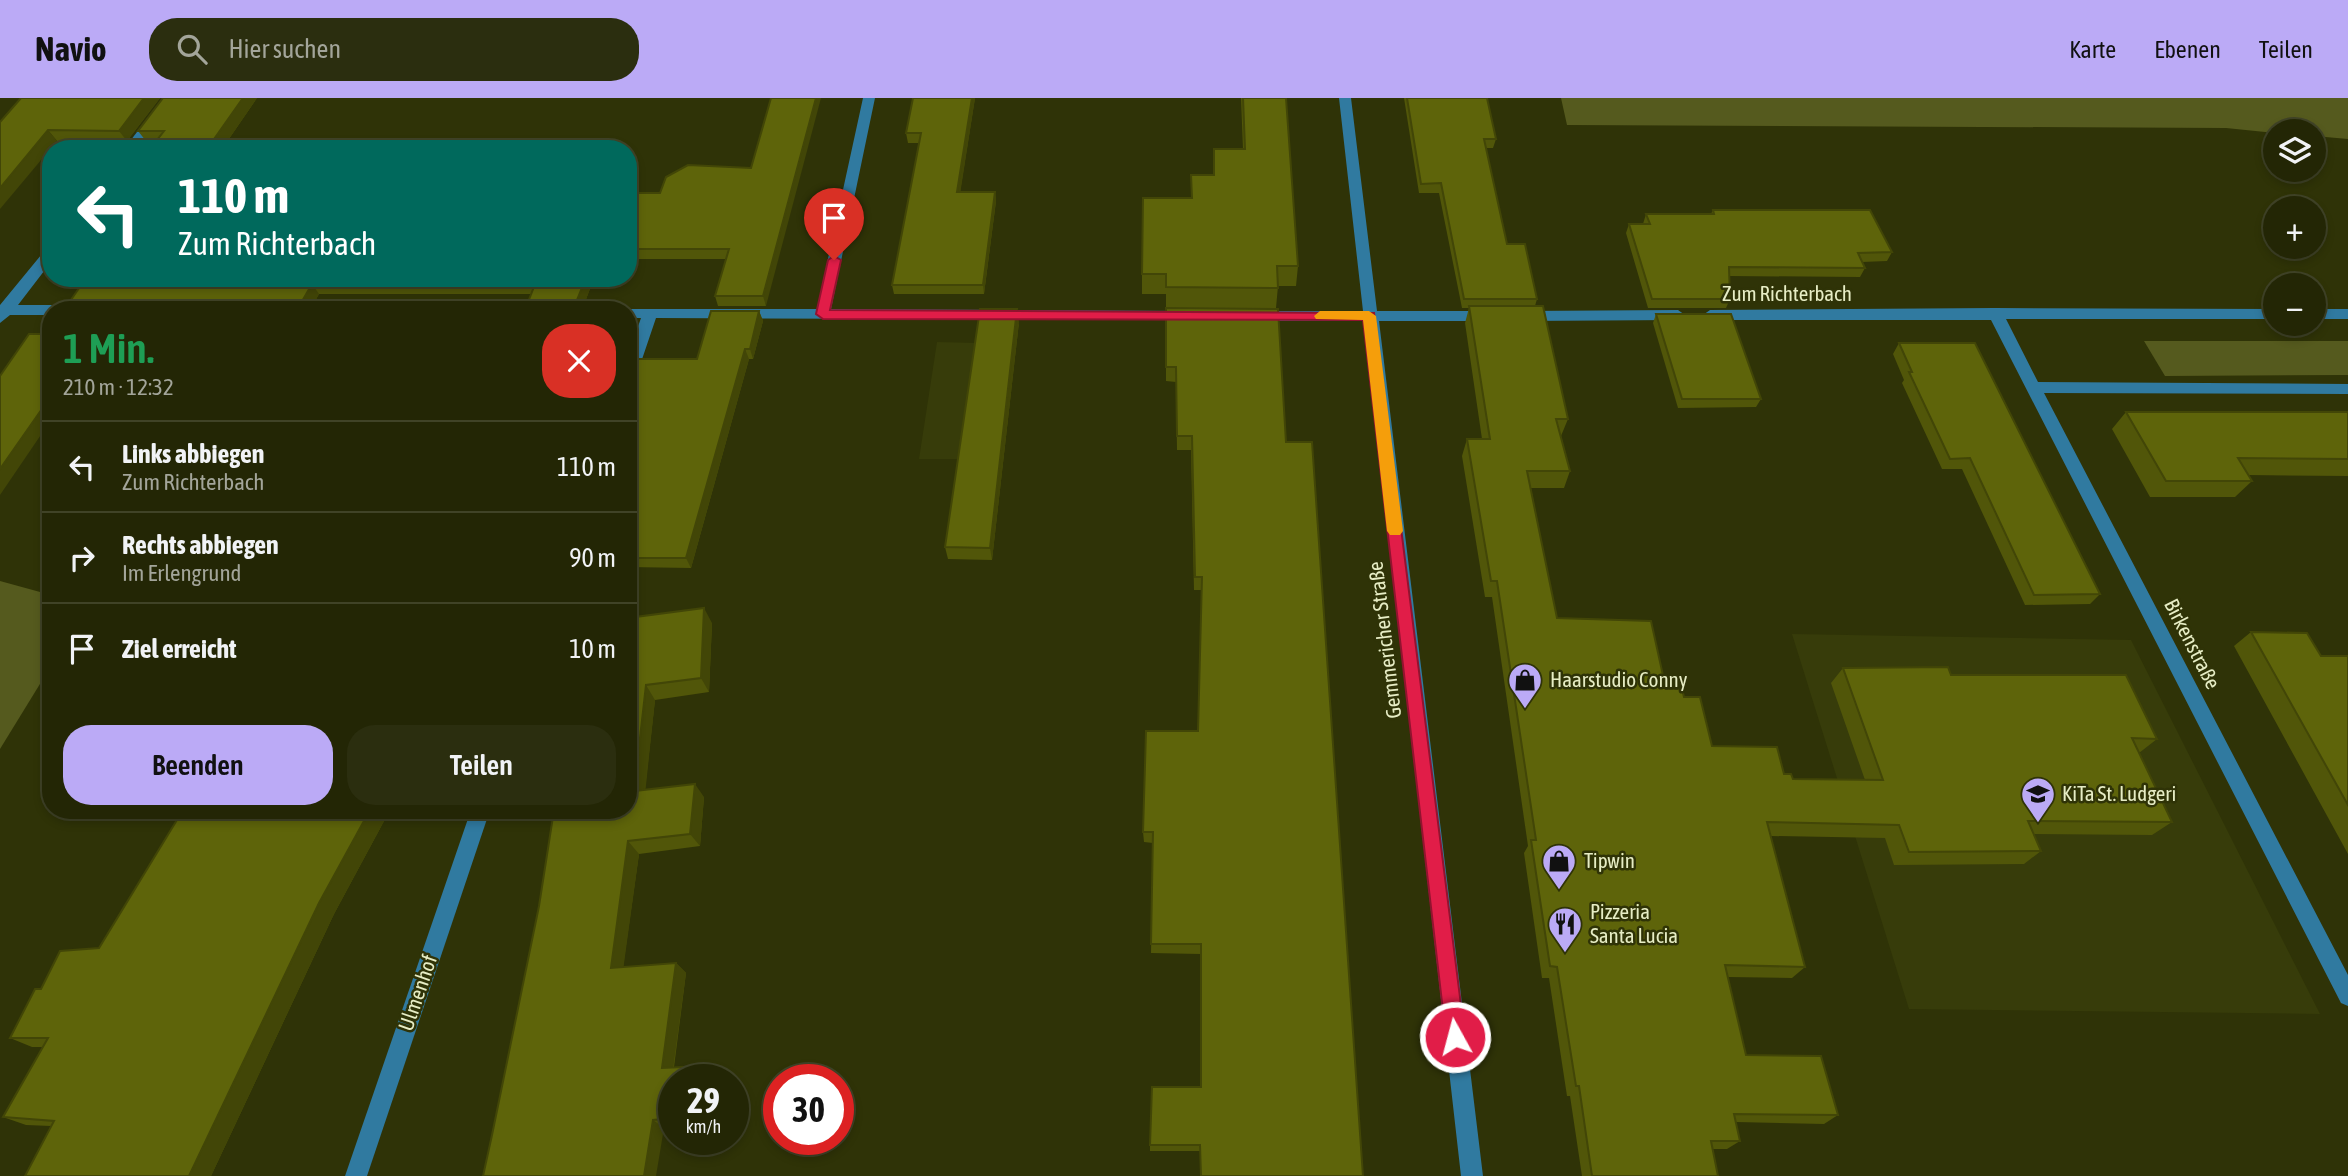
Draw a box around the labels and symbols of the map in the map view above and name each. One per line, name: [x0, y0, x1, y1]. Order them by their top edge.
pin: [804, 188, 864, 260]
street label: Zum Richterbach: [1722, 281, 1852, 305]
street label: Gemmericher Straße: [1362, 560, 1406, 720]
street label: Birkenstraße: [2160, 594, 2226, 693]
shop icon: Haarstudio Conny: [1506, 661, 1544, 710]
place label: Haarstudio Conny: [1550, 667, 1688, 691]
school or university icon: KiTa St. Ludgeri: [2019, 775, 2057, 824]
place label: KiTa St. Ludgeri: [2062, 781, 2176, 805]
shop icon: Tipwin: [1540, 842, 1578, 891]
place label: Tipwin: [1584, 848, 1635, 872]
place label: Pizzeria Santa Lucia: [1590, 899, 1678, 947]
restaurant icon: Pizzeria Santa Lucia: [1546, 905, 1584, 954]
street label: Ulmenhof: [393, 951, 441, 1034]
position arrow: [1418, 1000, 1492, 1074]
speed limit sign: 30: [763, 1064, 854, 1155]

